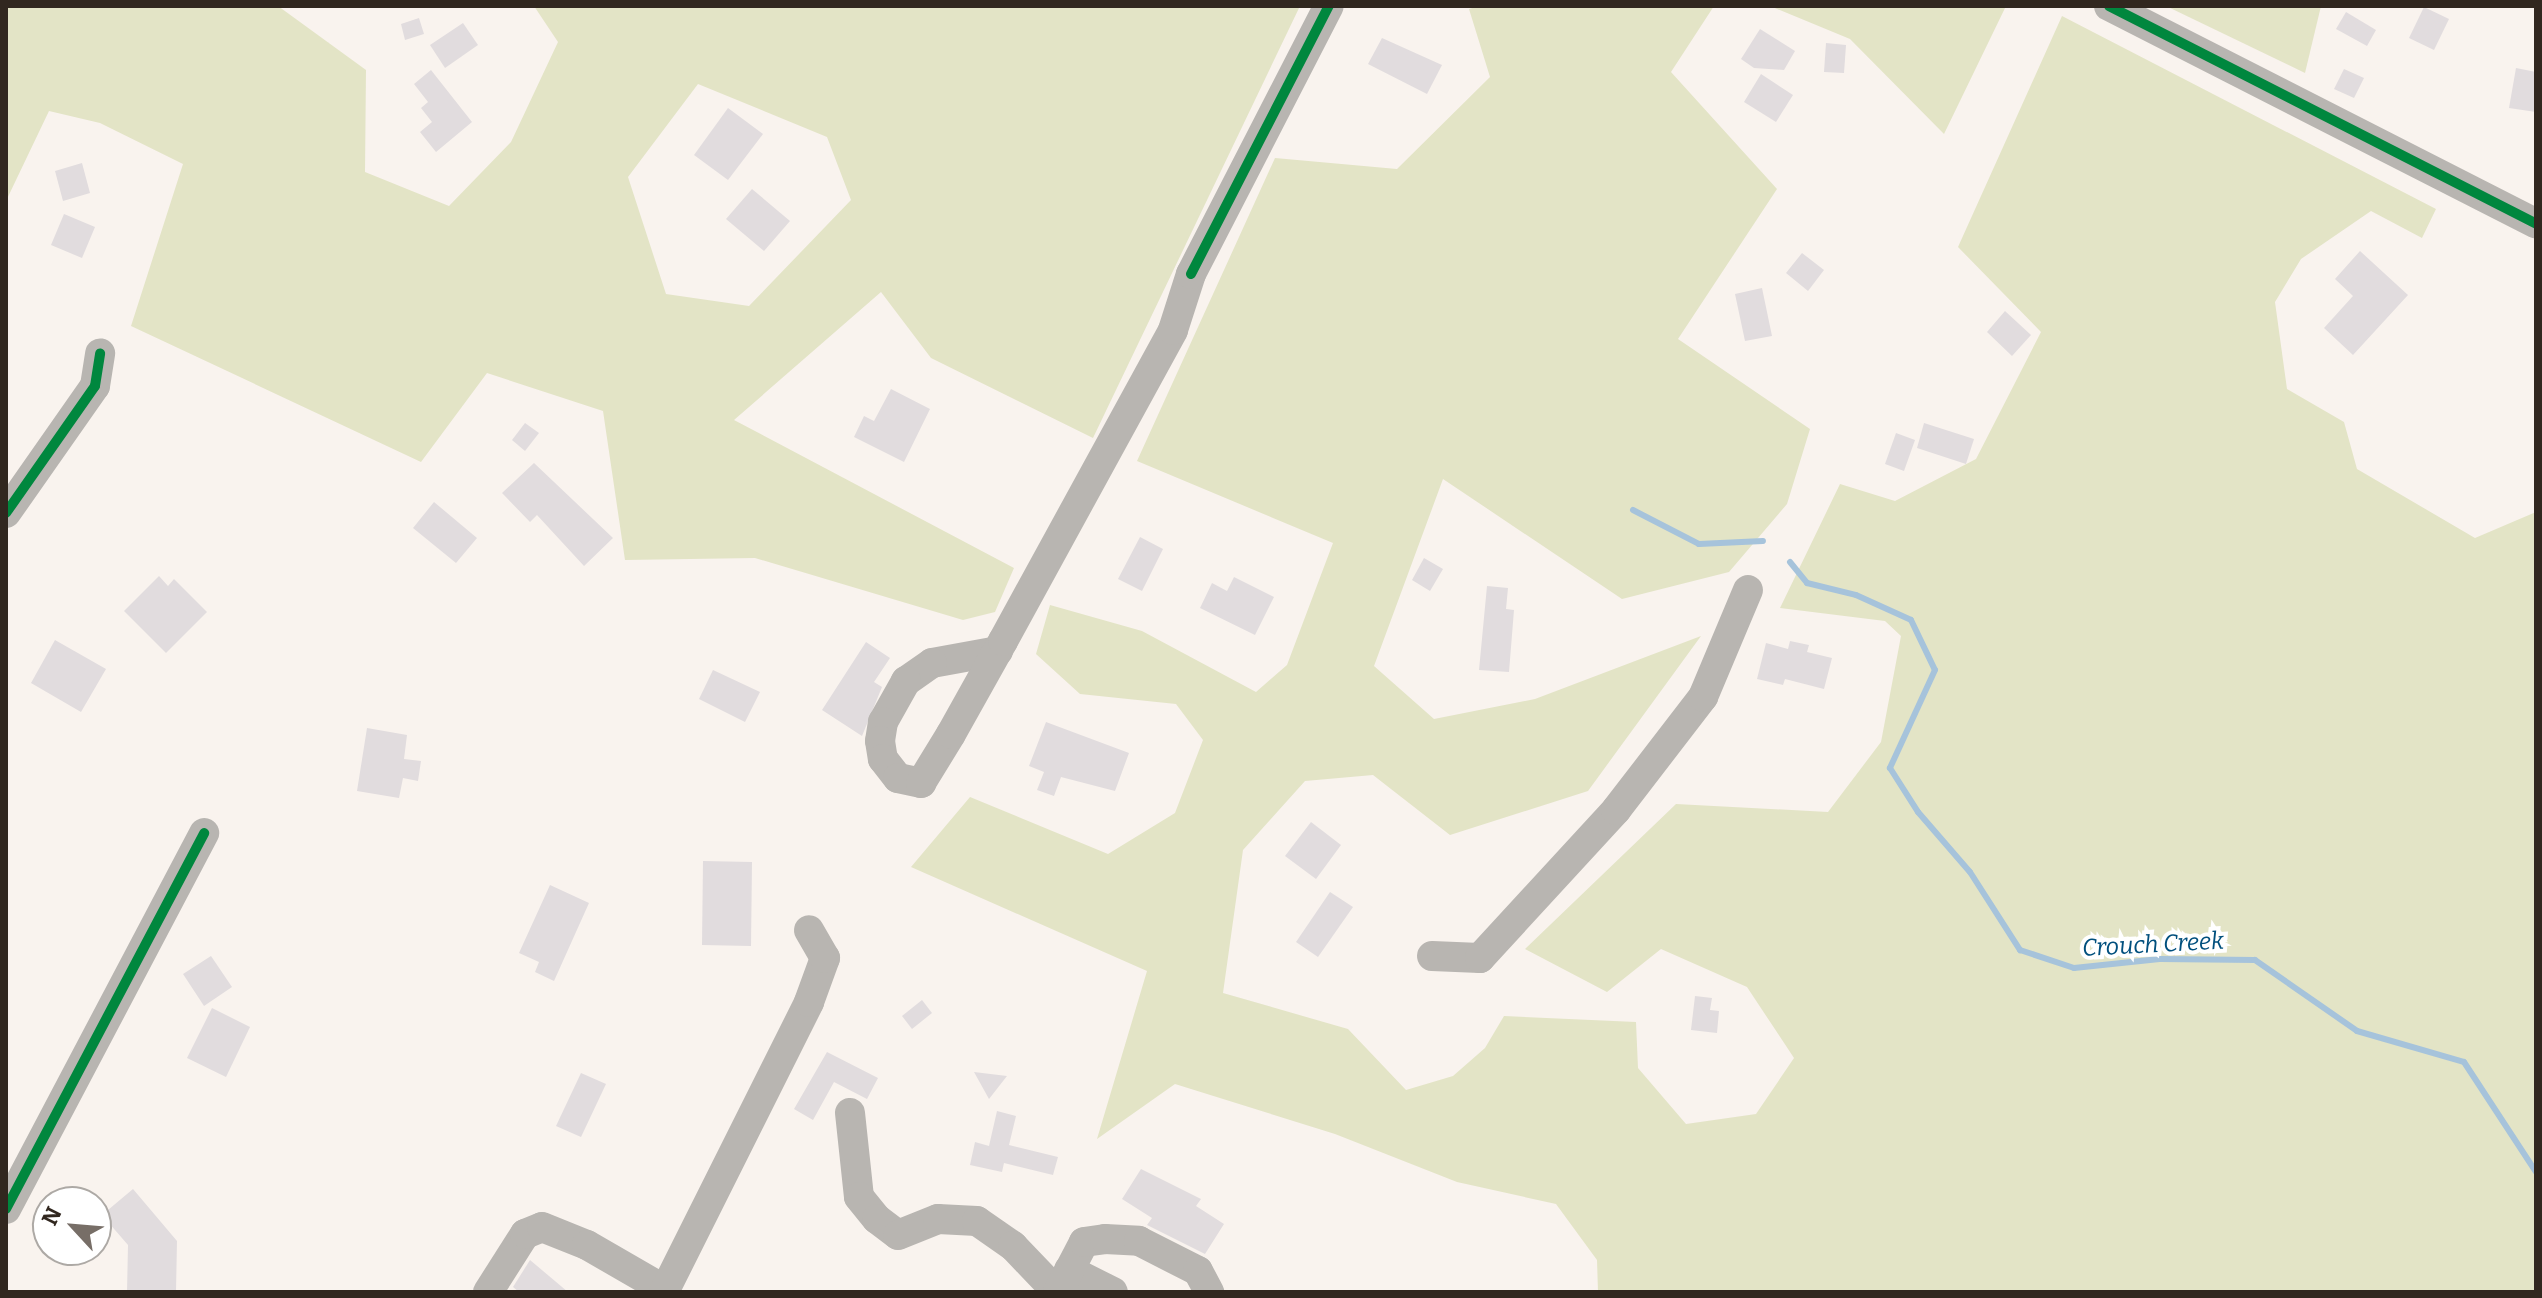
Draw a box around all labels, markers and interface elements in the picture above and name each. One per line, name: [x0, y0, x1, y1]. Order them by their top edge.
water label: Crouch Creek: [2081, 927, 2225, 963]
north arrow: [32, 1186, 112, 1266]
text: N: [36, 1203, 68, 1230]

